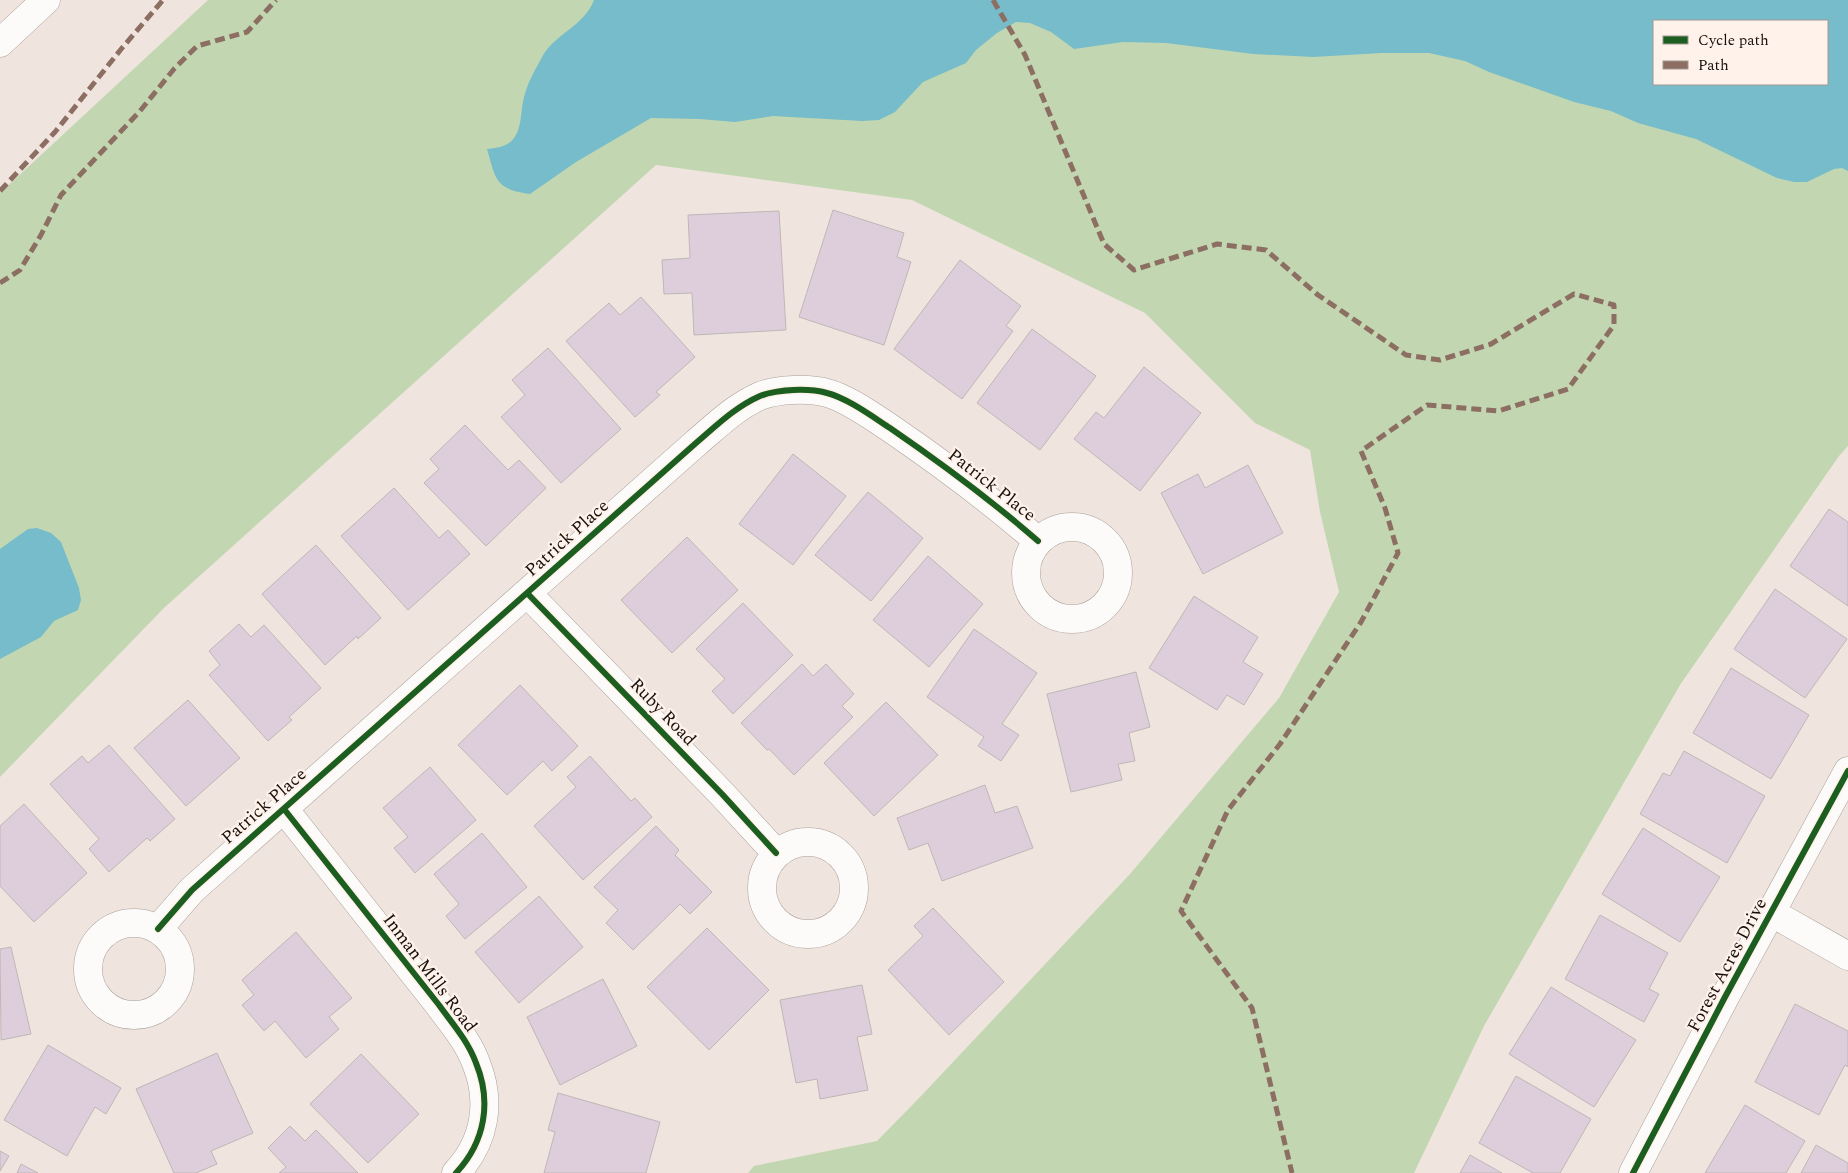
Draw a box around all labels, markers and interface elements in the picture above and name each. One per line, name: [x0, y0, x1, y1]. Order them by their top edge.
legend: [1653, 20, 1828, 85]
text: Cycle path: [1698, 29, 1769, 52]
text: Path: [1698, 54, 1729, 77]
street label: Patrick Place: [942, 442, 1042, 528]
street label: Patrick Place: [519, 493, 615, 583]
street label: Ruby Road: [623, 672, 703, 752]
street label: Patrick Place: [215, 761, 313, 851]
street label: Forest Acres Drive: [1680, 893, 1774, 1037]
street label: Inman Mills Road: [376, 908, 484, 1038]

